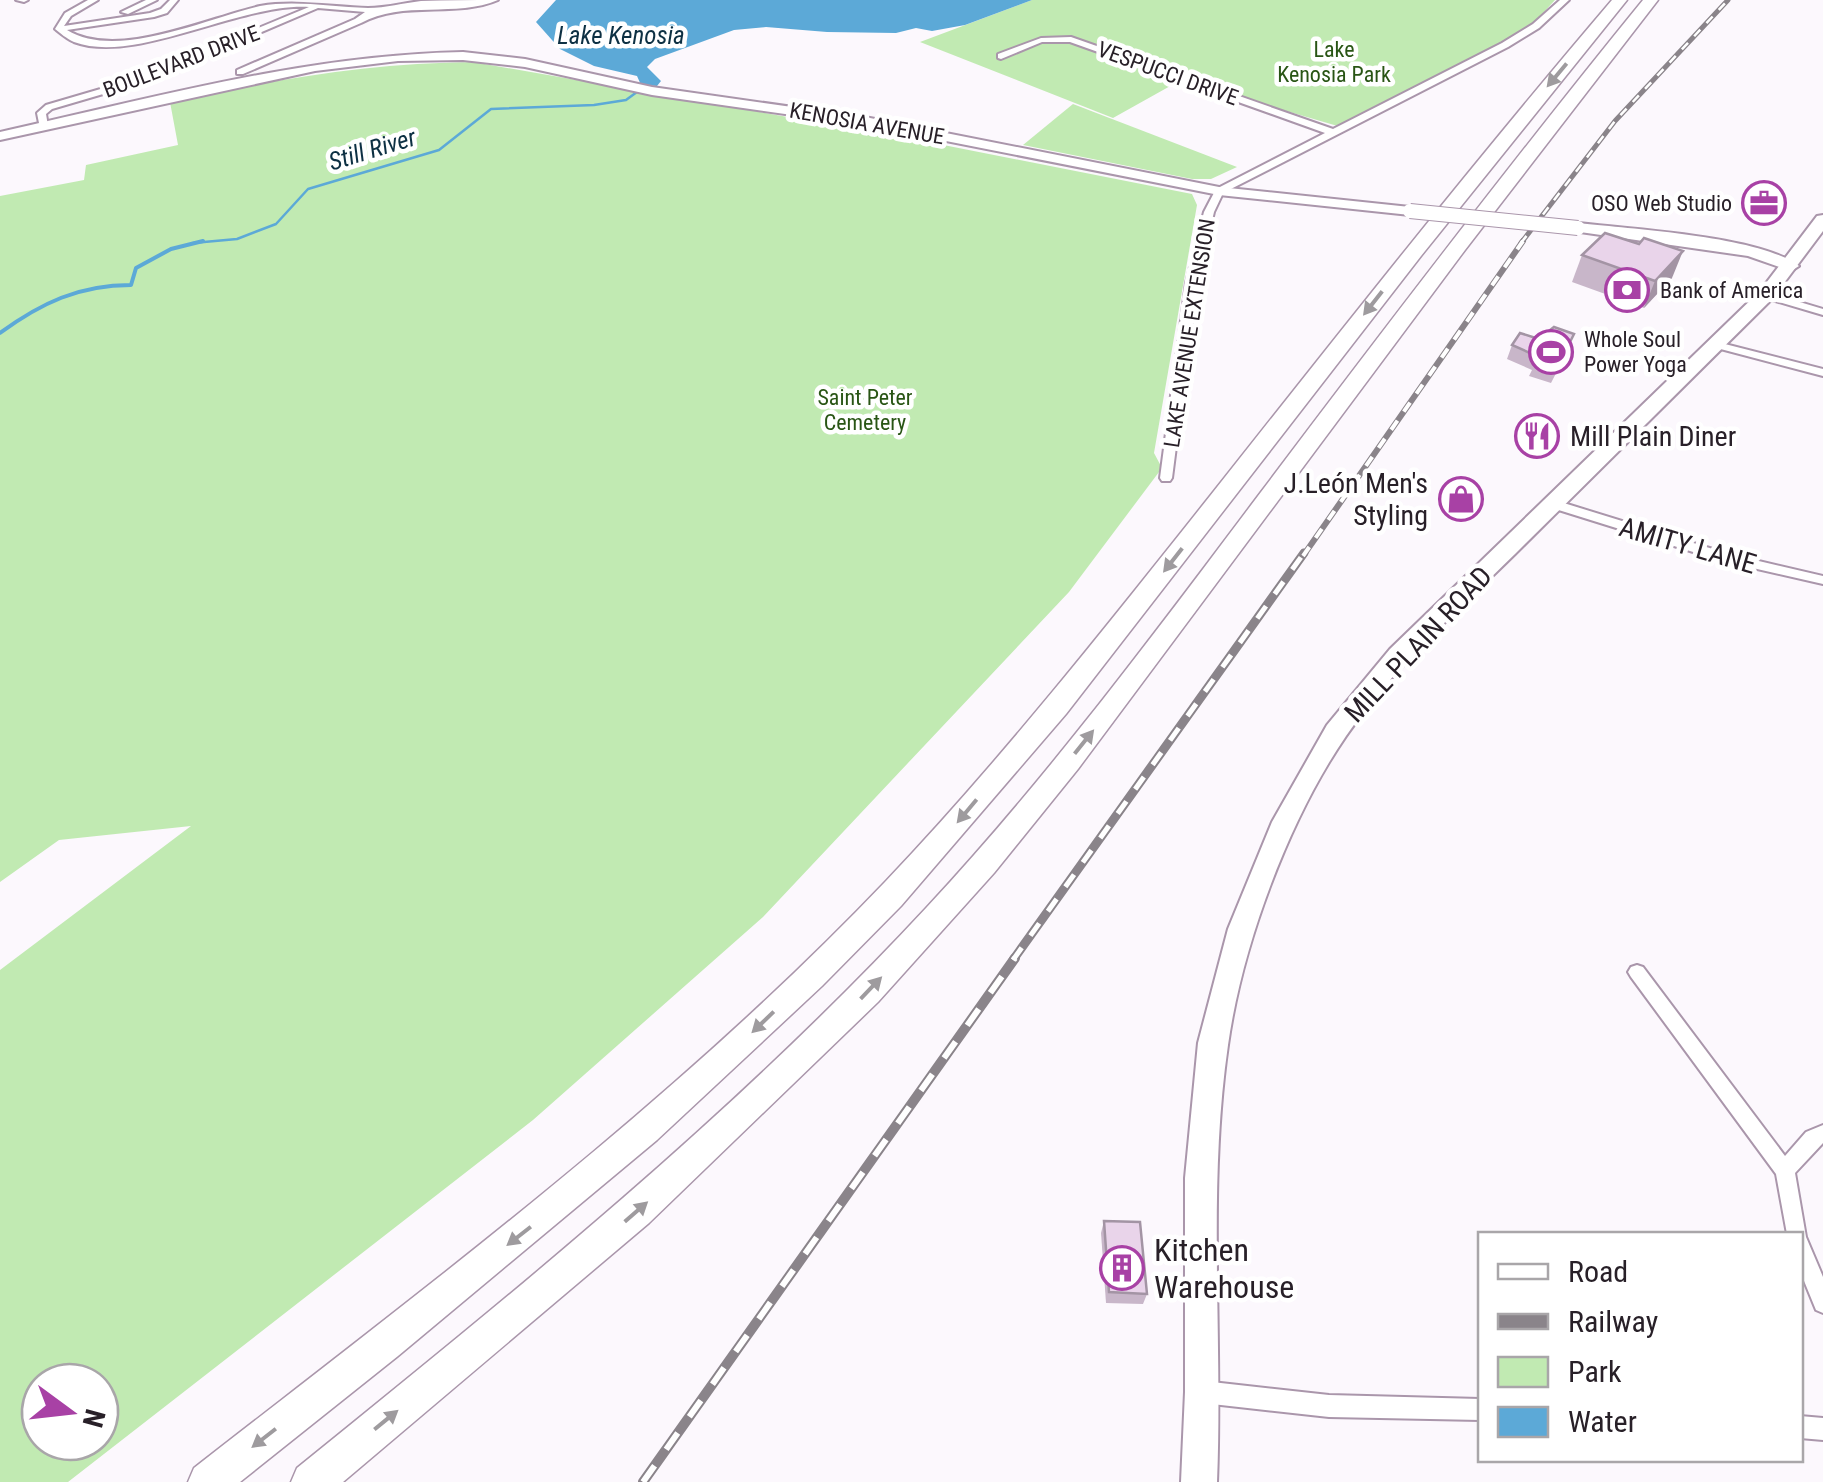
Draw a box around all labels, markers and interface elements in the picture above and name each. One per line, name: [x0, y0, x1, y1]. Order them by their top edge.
street label: BOULEVARD DRIVE: [99, 20, 263, 103]
water label: Lake Kenosia: [557, 21, 685, 50]
street label: VESPUCCI DRIVE: [1094, 36, 1242, 110]
park label: Lake Kenosia Park: [1277, 37, 1391, 87]
one-way arrow: [1547, 62, 1569, 87]
street label: KENOSIA AVENUE: [788, 98, 946, 149]
water label: Still River: [325, 122, 420, 176]
office icon: OSO Web Studio: [1741, 180, 1787, 226]
place label: OSO Web Studio: [1591, 191, 1732, 216]
street label: LAKE AVENUE EXTENSION: [1159, 217, 1220, 449]
bank icon: Bank of America: [1604, 267, 1650, 313]
place label: Bank of America: [1660, 278, 1803, 303]
one-way arrow: [1362, 290, 1383, 316]
place label: Whole Soul Power Yoga: [1584, 327, 1687, 377]
sports icon: Whole Soul Power Yoga: [1528, 329, 1574, 375]
park label: Saint Peter Cemetery: [817, 385, 913, 435]
restaurant icon: Mill Plain Diner: [1514, 413, 1560, 459]
place label: Mill Plain Diner: [1570, 420, 1736, 453]
place label: J.León Men's Styling: [1284, 467, 1428, 532]
shop icon: J.León Men's Styling: [1438, 476, 1484, 522]
street label: AMITY LANE: [1616, 510, 1760, 581]
one-way arrow: [1162, 546, 1183, 572]
street label: MILL PLAIN ROAD: [1338, 560, 1499, 729]
one-way arrow: [1073, 730, 1094, 755]
one-way arrow: [957, 799, 979, 824]
one-way arrow: [859, 976, 882, 1000]
one-way arrow: [752, 1010, 776, 1033]
one-way arrow: [623, 1201, 648, 1223]
one-way arrow: [506, 1225, 532, 1246]
place label: Kitchen Warehouse: [1154, 1231, 1294, 1306]
legend: [1478, 1232, 1803, 1462]
building icon: Kitchen Warehouse: [1099, 1245, 1145, 1291]
text: Road: [1568, 1254, 1628, 1289]
text: Railway: [1568, 1304, 1658, 1339]
text: Park: [1568, 1354, 1622, 1389]
north arrow: [20, 1362, 120, 1462]
text: Water: [1568, 1404, 1637, 1439]
text: N: [76, 1406, 112, 1431]
one-way arrow: [374, 1410, 399, 1431]
one-way arrow: [251, 1427, 277, 1448]

